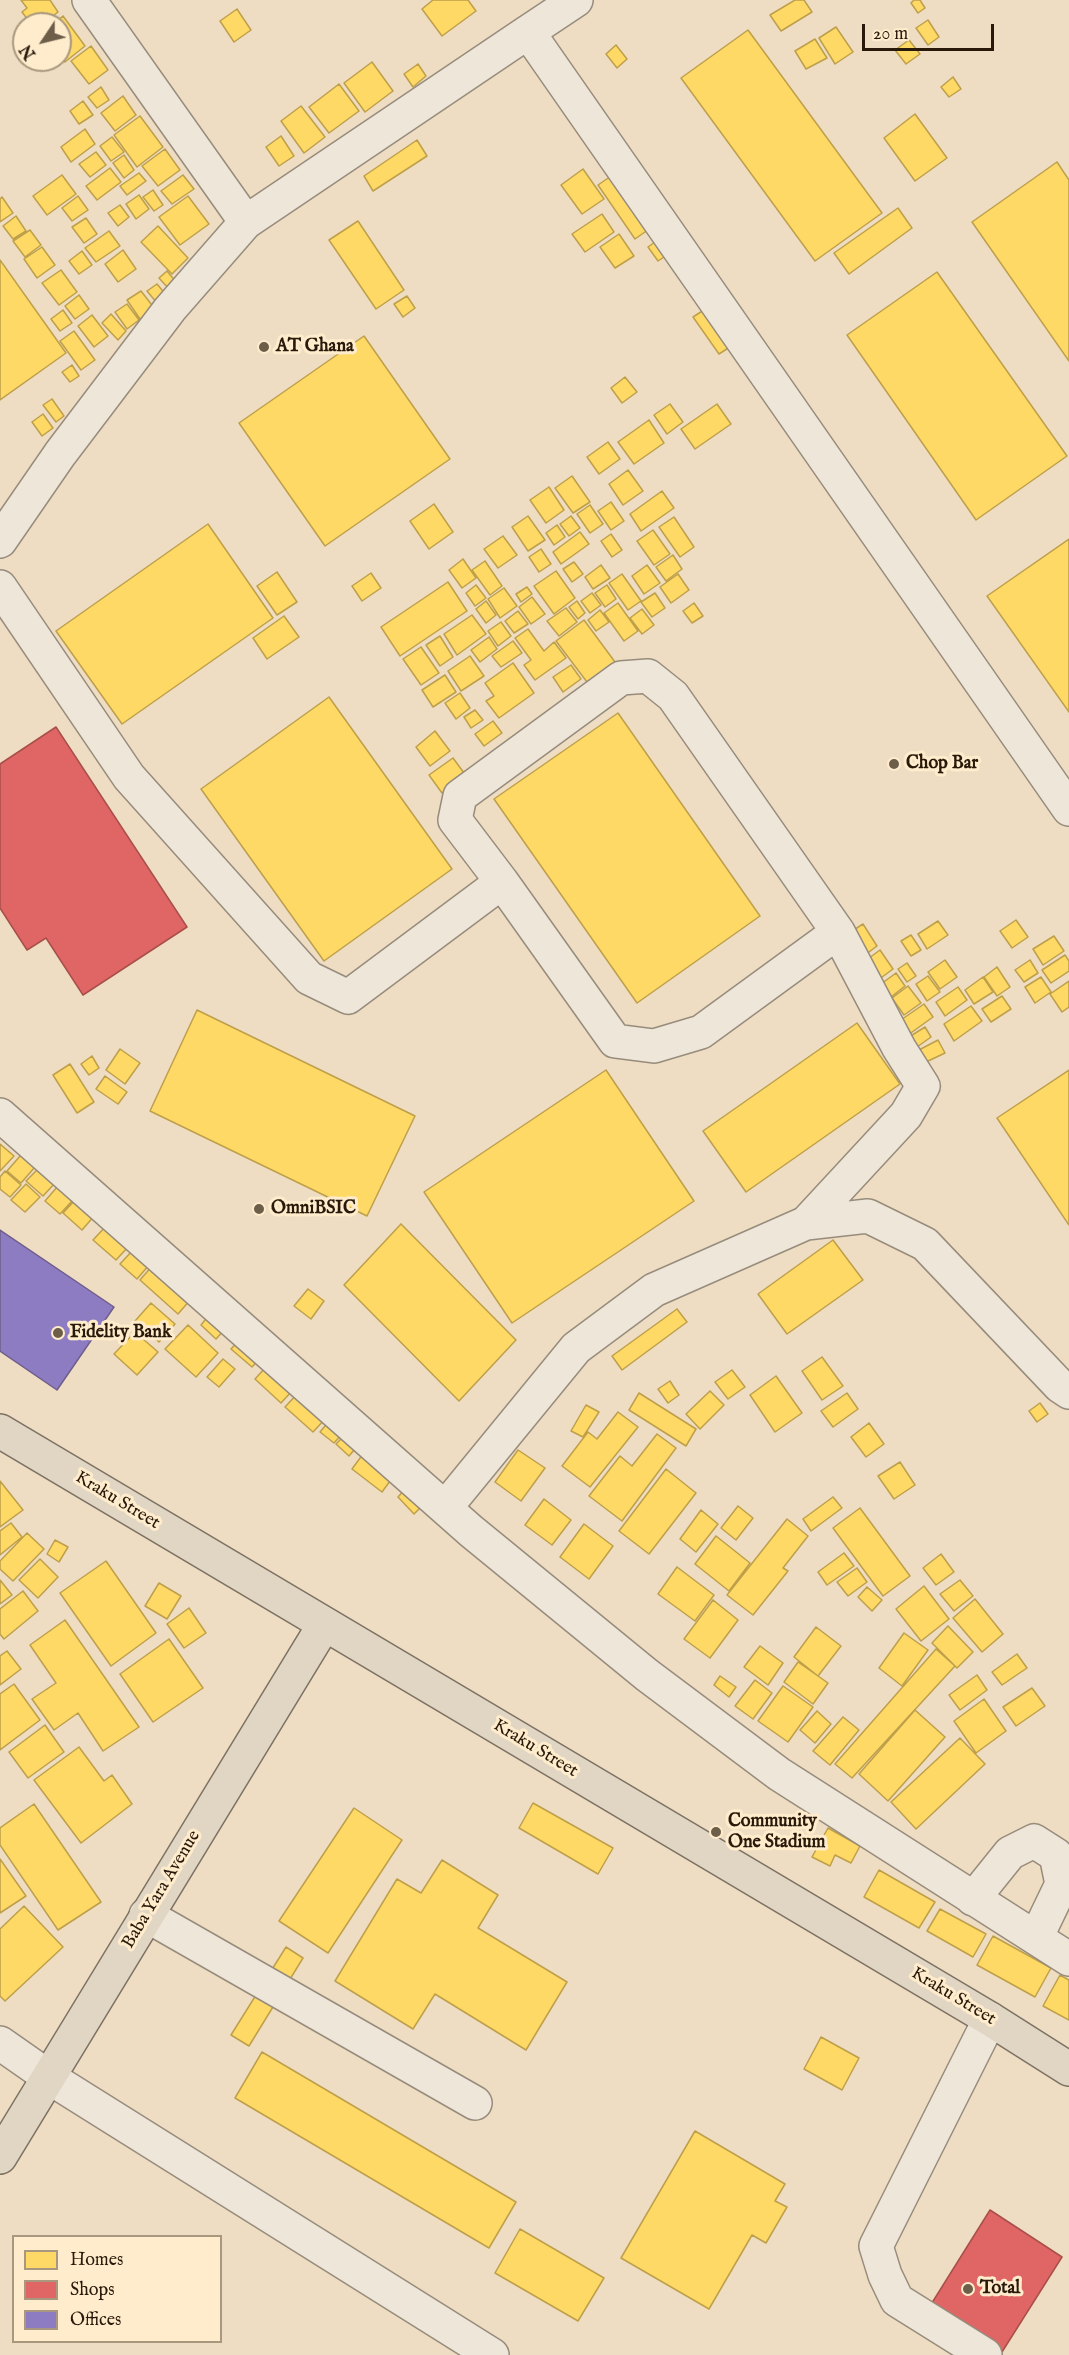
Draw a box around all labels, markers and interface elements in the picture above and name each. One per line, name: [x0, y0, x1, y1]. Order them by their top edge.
north arrow: [12, 12, 72, 72]
scale bar: [865, 12, 997, 50]
text: 20 m: [873, 23, 908, 46]
text: N: [17, 40, 41, 63]
place label: AT Ghana: [276, 336, 354, 358]
marker: AT Ghana: [257, 340, 271, 354]
place label: Chop Bar: [906, 753, 978, 775]
marker: Chop Bar: [887, 757, 901, 771]
place label: OmniBSIC: [271, 1198, 356, 1220]
marker: OmniBSIC: [252, 1202, 266, 1216]
place label: Fidelity Bank: [70, 1322, 172, 1344]
marker: Fidelity Bank: [51, 1326, 65, 1340]
street label: Kraku Street: [71, 1467, 163, 1535]
street label: Kraku Street: [489, 1715, 581, 1783]
place label: Community One Stadium: [728, 1811, 825, 1854]
marker: Community One Stadium: [709, 1825, 723, 1839]
street label: Baba Yara Avenue: [118, 1827, 206, 1953]
street label: Kraku Street: [907, 1963, 999, 2031]
legend: [12, 2235, 222, 2343]
text: Homes: [70, 2249, 123, 2272]
place label: Total: [980, 2278, 1020, 2300]
text: Shops: [70, 2279, 115, 2302]
marker: Total: [961, 2282, 975, 2296]
text: Offices: [70, 2309, 121, 2332]

